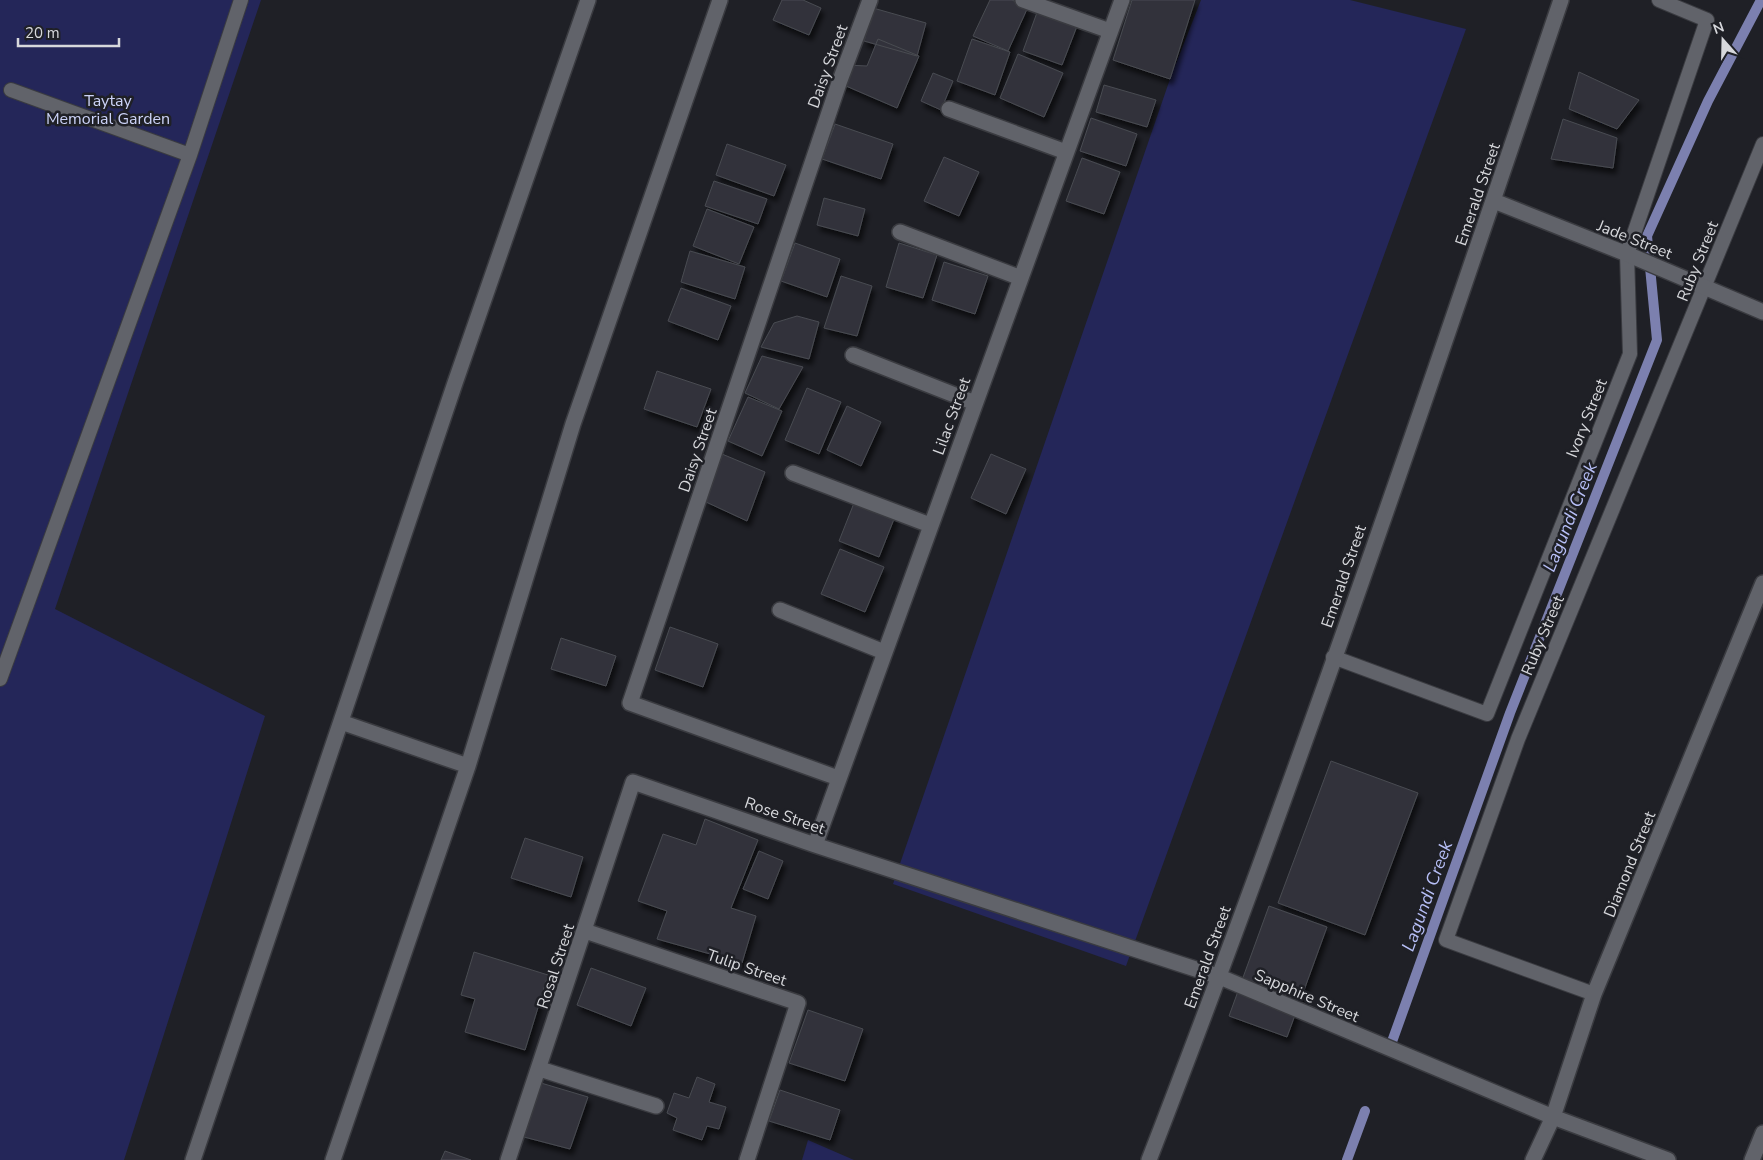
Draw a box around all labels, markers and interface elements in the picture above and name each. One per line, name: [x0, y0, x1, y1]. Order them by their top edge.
scale bar: [18, 15, 119, 47]
north arrow: [1698, 15, 1748, 65]
text: N: [1711, 18, 1727, 39]
street label: Daisy Street: [803, 21, 853, 111]
text: 20 m: [25, 23, 60, 43]
park label: Taytay Memorial Garden: [46, 90, 170, 130]
street label: Emerald Street: [1450, 140, 1506, 249]
street label: Jade Street: [1593, 215, 1676, 265]
street label: Ruby Street: [1672, 218, 1724, 305]
street label: Lilac Street: [928, 374, 976, 458]
street label: Ivory Street: [1561, 375, 1613, 461]
street label: Daisy Street: [673, 405, 723, 495]
water label: Lagundi Creek: [1537, 458, 1603, 575]
street label: Emerald Street: [1316, 522, 1372, 631]
street label: Ruby Street: [1516, 592, 1570, 679]
street label: Rose Street: [742, 792, 828, 840]
street label: Diamond Street: [1599, 808, 1661, 921]
water label: Lagundi Creek: [1396, 836, 1458, 955]
street label: Emerald Street: [1179, 903, 1237, 1012]
street label: Rosal Street: [532, 921, 580, 1012]
street label: Tulip Street: [704, 944, 790, 992]
street label: Sapphire Street: [1251, 964, 1363, 1028]

